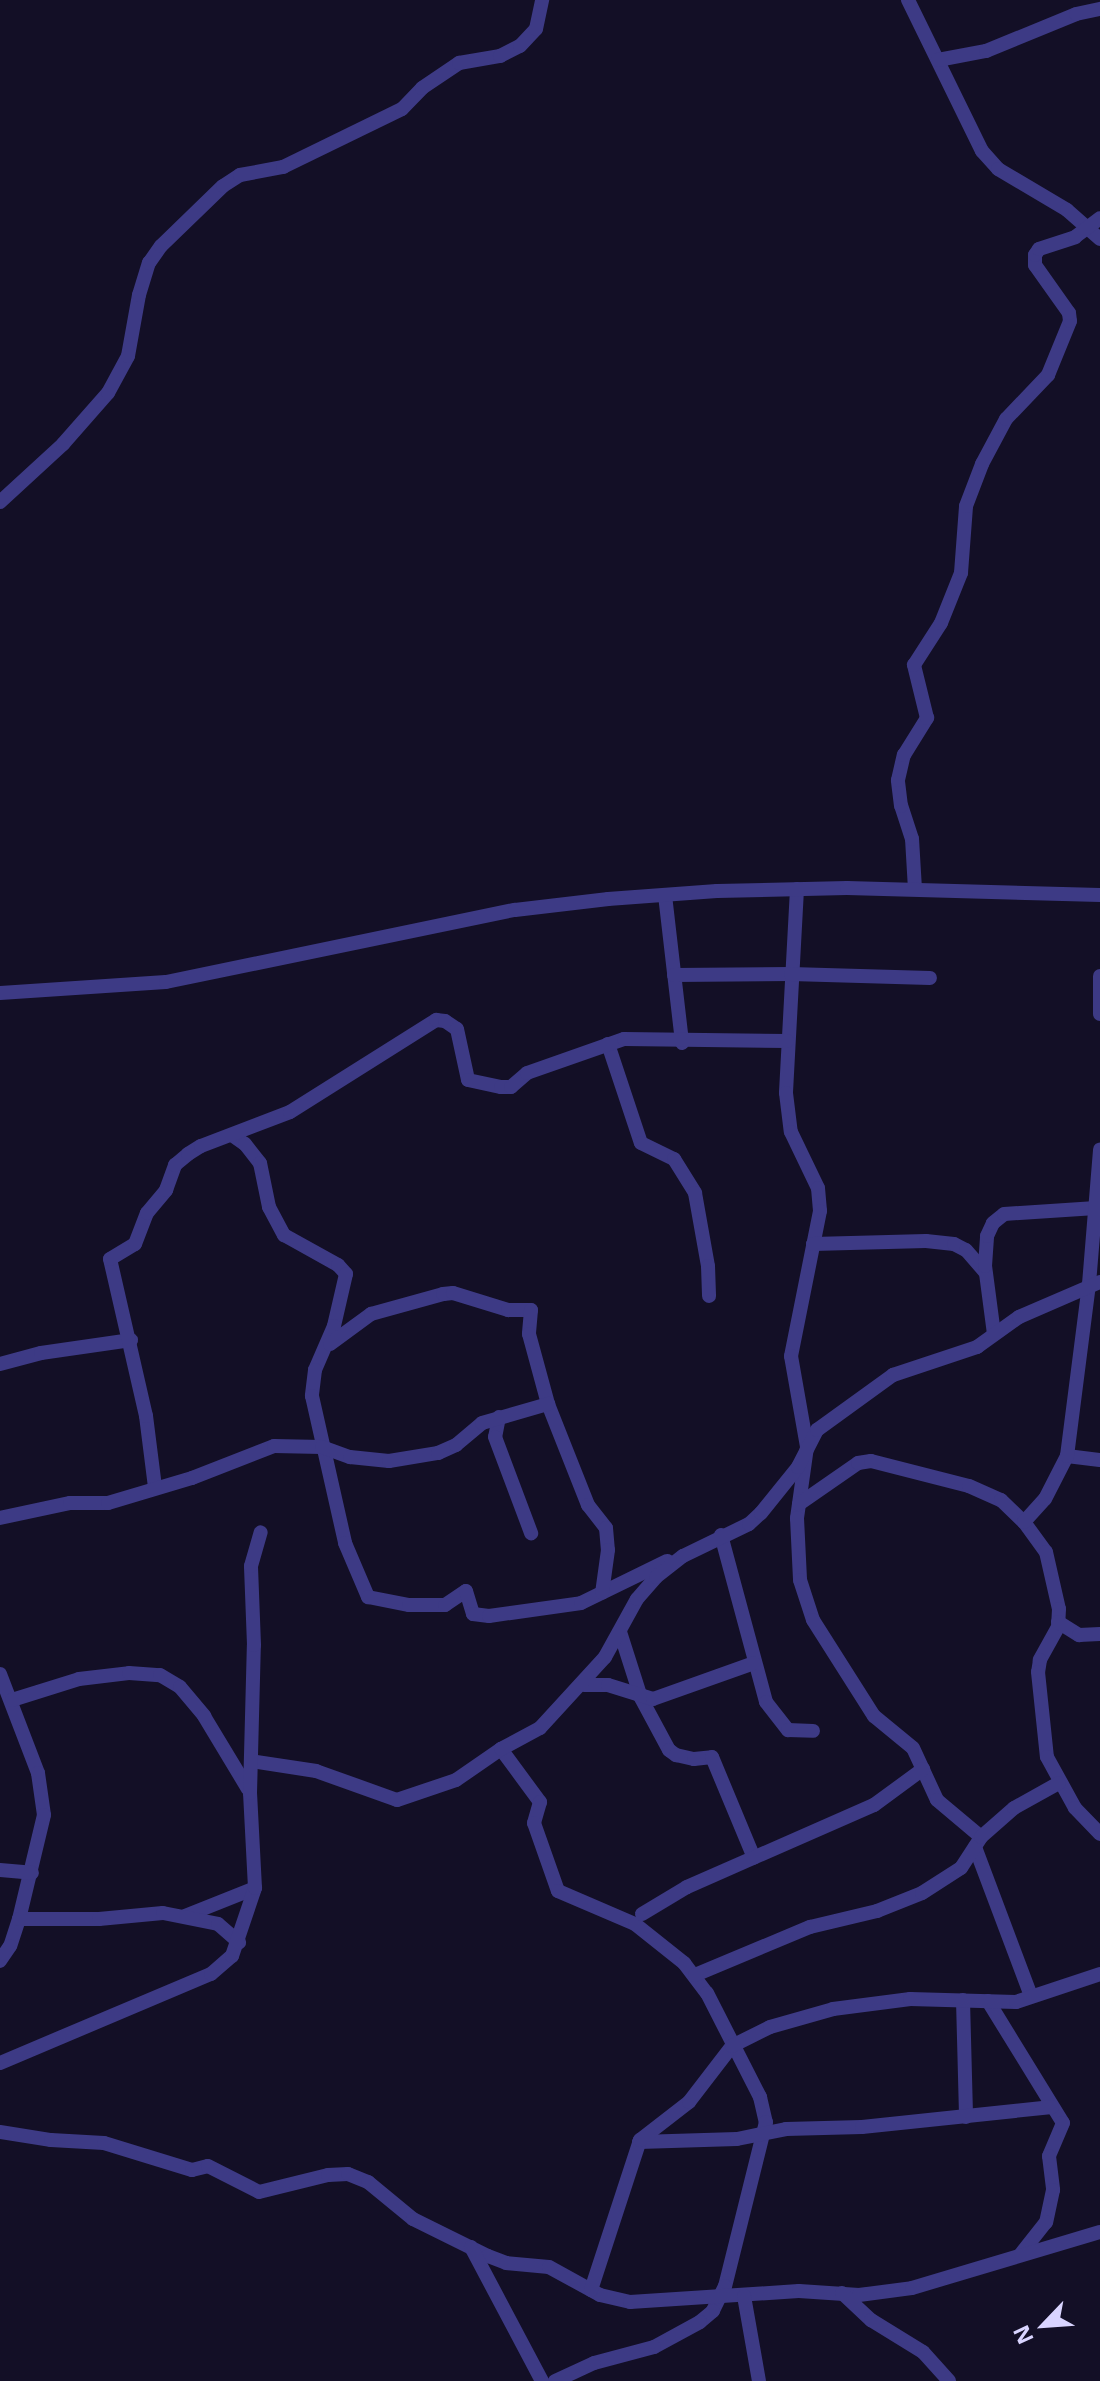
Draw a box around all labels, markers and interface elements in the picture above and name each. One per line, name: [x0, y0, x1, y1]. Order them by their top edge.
north arrow: [1004, 2285, 1084, 2365]
text: N: [1005, 2321, 1040, 2350]

